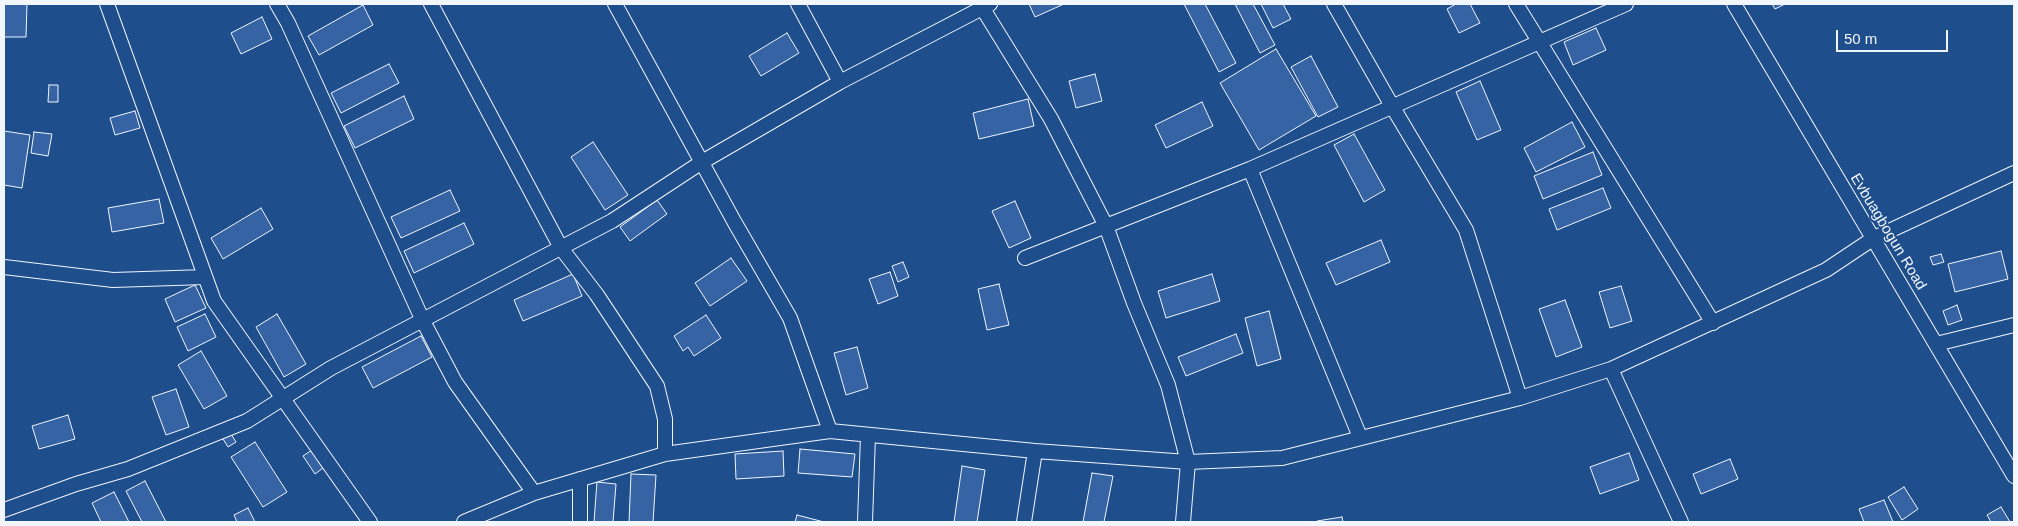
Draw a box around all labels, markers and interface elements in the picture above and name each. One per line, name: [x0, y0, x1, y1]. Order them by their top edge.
scale bar: [1838, 20, 1950, 52]
text: 50 m: [1844, 30, 1877, 47]
street label: Evbuagbogun Road: [1846, 171, 1930, 293]

